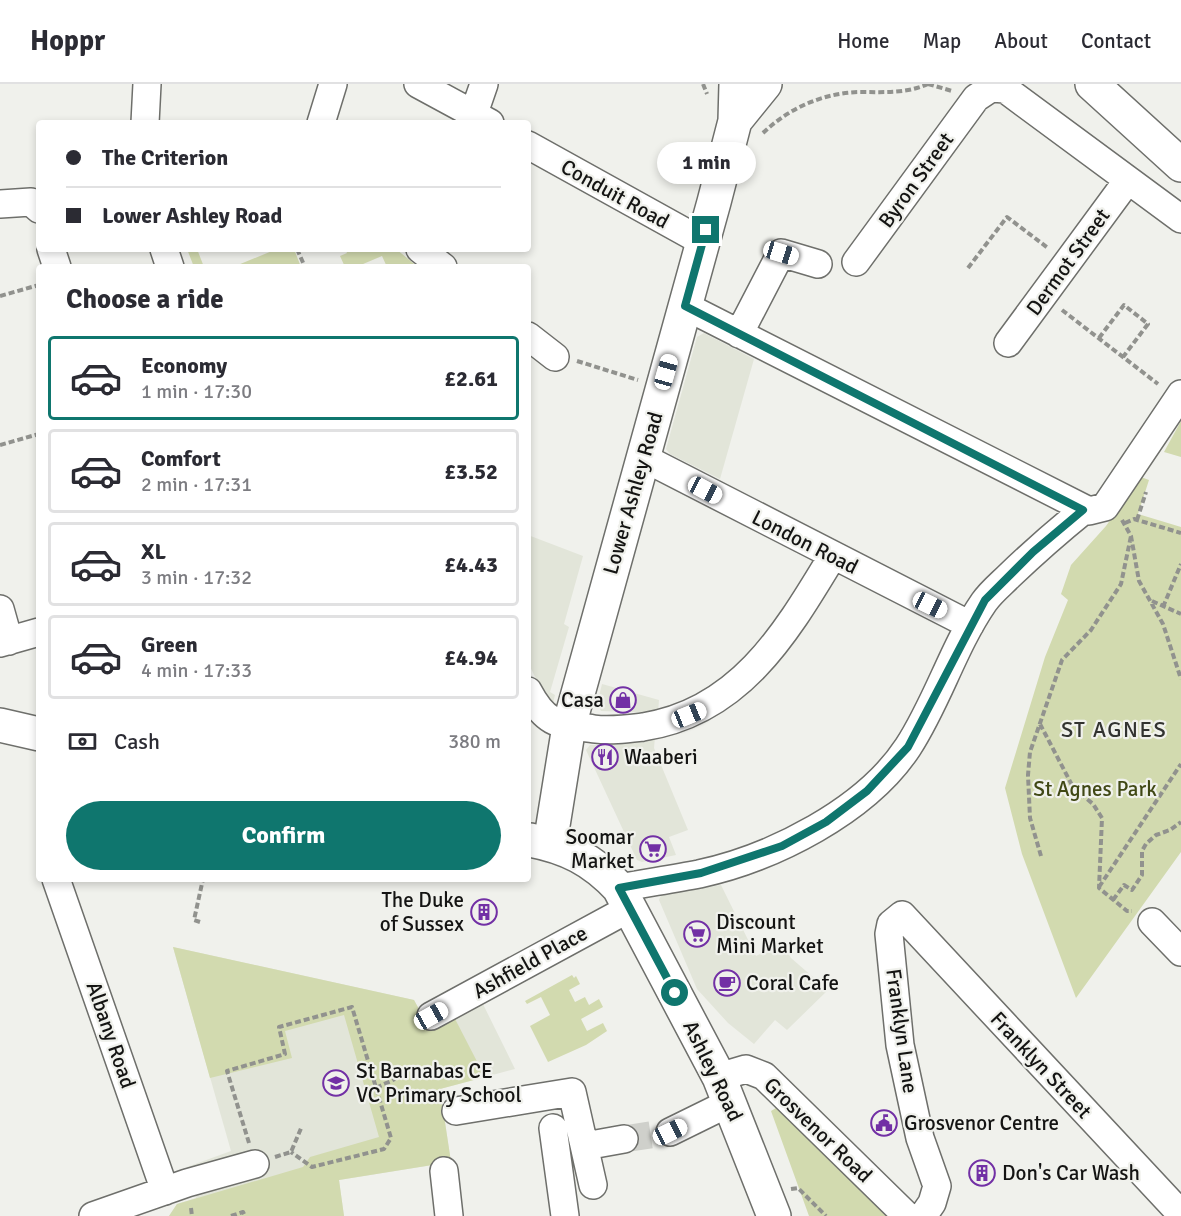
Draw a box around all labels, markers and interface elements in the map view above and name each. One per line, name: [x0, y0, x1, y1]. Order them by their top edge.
text: Hoppr: [30, 24, 105, 58]
text: Home: [837, 28, 890, 54]
text: Map: [923, 28, 961, 54]
text: About: [994, 28, 1048, 54]
text: Contact: [1081, 28, 1151, 54]
street label: Byron Street: [873, 127, 959, 233]
callout: 1 min: [656, 143, 756, 185]
text: The Criterion: [102, 144, 228, 171]
text: 1 min: [682, 150, 731, 175]
street label: Conduit Road: [556, 154, 674, 234]
text: Lower Ashley Road: [102, 202, 282, 229]
street label: Dermot Street: [1020, 203, 1116, 321]
route end: [692, 216, 719, 243]
car: [761, 239, 801, 267]
text: Choose a ride: [66, 283, 224, 316]
icon: car: [69, 351, 123, 405]
text: Economy: [141, 352, 227, 379]
car: [652, 352, 680, 392]
text: £2.61: [444, 365, 498, 392]
text: 1 min · 17:30: [141, 379, 252, 404]
street label: Lower Ashley Road: [597, 409, 669, 577]
icon: car: [69, 444, 123, 498]
text: Comfort: [141, 445, 221, 472]
text: £3.52: [444, 458, 498, 485]
text: 2 min · 17:31: [141, 472, 252, 497]
car: [685, 474, 725, 506]
street label: London Road: [747, 504, 863, 580]
icon: car: [69, 537, 123, 591]
text: XL: [141, 538, 166, 565]
text: £4.43: [444, 551, 498, 578]
text: 3 min · 17:32: [141, 565, 252, 590]
car: [910, 589, 950, 621]
icon: car: [69, 630, 123, 684]
text: Green: [141, 631, 198, 658]
text: £4.94: [444, 644, 498, 671]
text: 4 min · 17:33: [141, 658, 252, 683]
shop icon: Casa: [608, 685, 638, 715]
place label: Casa: [561, 687, 604, 713]
car: [669, 700, 709, 730]
district label: ST AGNES: [1061, 716, 1167, 743]
icon: cash: [66, 725, 99, 758]
text: Cash: [114, 728, 160, 755]
text: 380 m: [448, 729, 501, 754]
restaurant icon: Waaberi: [590, 742, 620, 772]
place label: Waaberi: [624, 744, 698, 770]
park label: St Agnes Park: [1033, 776, 1157, 802]
button: Confirm: [66, 801, 501, 870]
place label: Soomar Market: [565, 824, 634, 874]
supermarket icon: Soomar Market: [638, 834, 668, 864]
place label: The Duke of Sussex: [380, 887, 464, 937]
building icon: The Duke of Sussex: [469, 897, 499, 927]
place label: Discount Mini Market: [716, 909, 824, 959]
supermarket icon: Discount Mini Market: [682, 919, 712, 949]
street label: Ashfield Place: [468, 920, 592, 1004]
street label: Franklyn Lane: [880, 967, 924, 1095]
cafe icon: Coral Cafe: [712, 968, 742, 998]
place label: Coral Cafe: [746, 970, 839, 996]
street label: Albany Road: [81, 978, 141, 1092]
route start: [661, 979, 688, 1006]
car: [411, 999, 451, 1033]
street label: Franklyn Street: [985, 1006, 1097, 1124]
street label: Ashley Road: [677, 1016, 749, 1126]
place label: St Barnabas CE VC Primary School: [356, 1058, 522, 1108]
school or university icon: St Barnabas CE VC Primary School: [321, 1068, 351, 1098]
street label: Grosvenor Road: [758, 1072, 878, 1188]
public building icon: Grosvenor Centre: [869, 1108, 899, 1138]
place label: Grosvenor Centre: [904, 1110, 1059, 1136]
car: [650, 1116, 690, 1148]
building icon: Don's Car Wash: [967, 1158, 997, 1188]
place label: Don's Car Wash: [1002, 1160, 1140, 1186]

